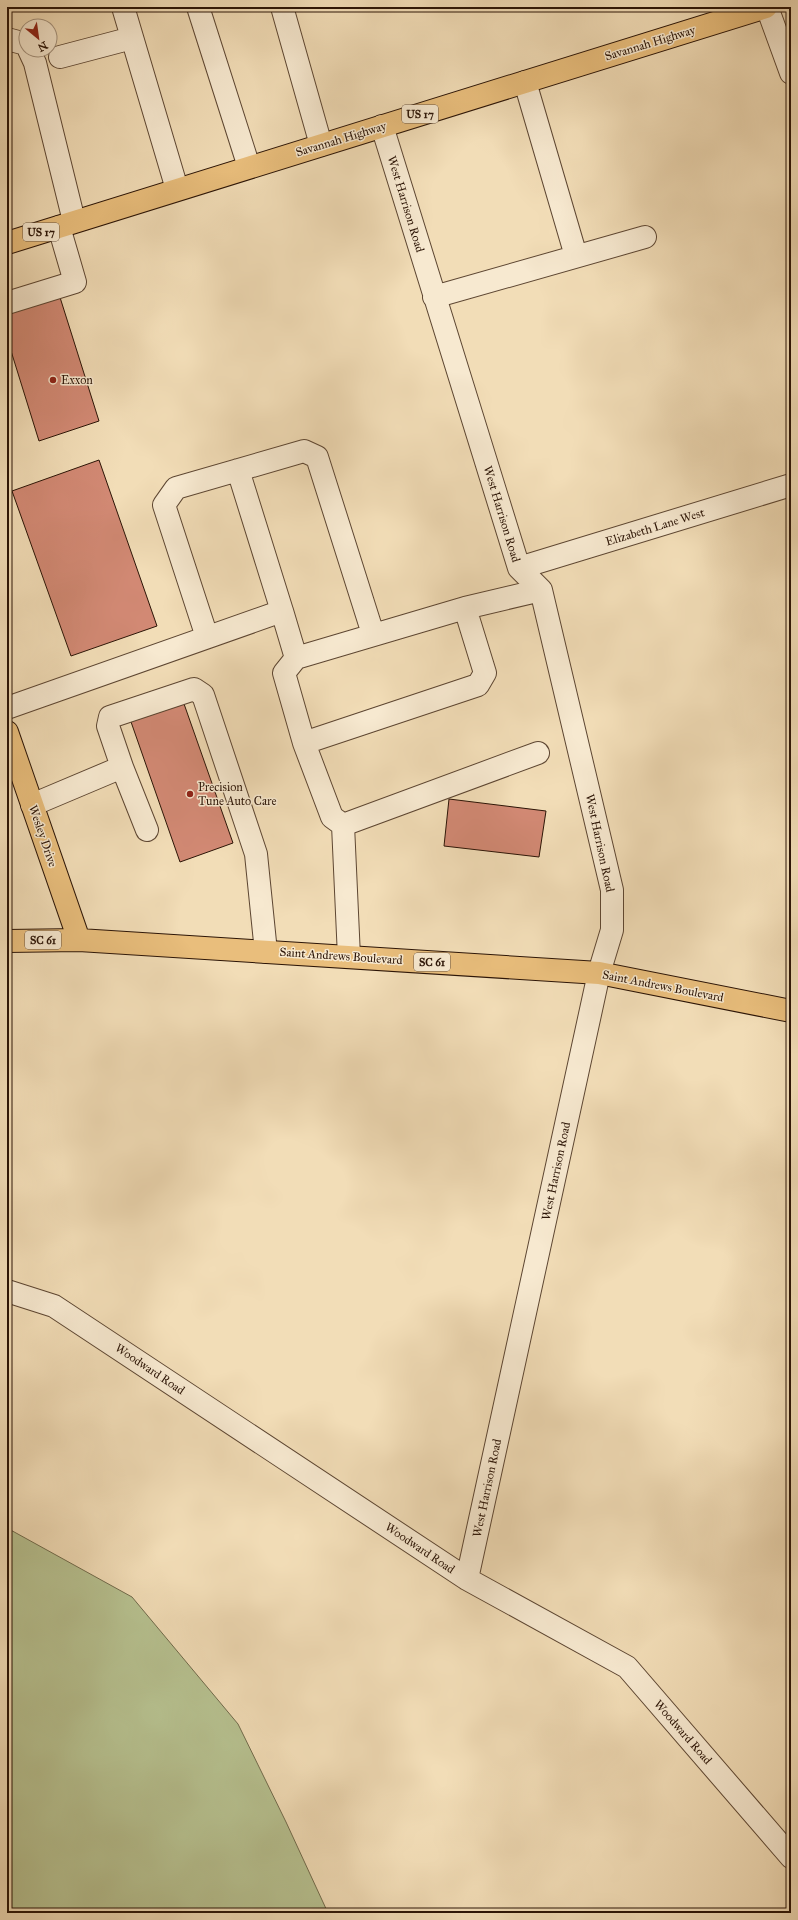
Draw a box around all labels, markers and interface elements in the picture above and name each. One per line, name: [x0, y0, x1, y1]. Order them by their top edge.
north arrow: [18, 18, 58, 58]
street label: Savannah Highway: [603, 22, 698, 64]
text: N: [35, 38, 50, 55]
road number: US 17: [402, 105, 438, 123]
street label: Savannah Highway: [294, 118, 389, 160]
street label: West Harrison Road: [385, 154, 427, 254]
road number: US 17: [23, 223, 59, 241]
place label: Exxon: [61, 373, 93, 387]
marker: Exxon: [48, 375, 58, 385]
street label: West Harrison Road: [481, 464, 523, 564]
street label: Elizabeth Lane West: [604, 505, 707, 549]
place label: Precision Tune Auto Care: [198, 780, 277, 808]
marker: Precision Tune Auto Care: [185, 789, 195, 799]
street label: West Harrison Road: [583, 793, 617, 893]
street label: Wesley Drive: [26, 803, 60, 869]
road number: SC 61: [25, 931, 61, 949]
street label: Saint Andrews Boulevard: [279, 945, 403, 967]
road number: SC 61: [414, 953, 450, 971]
street label: Saint Andrews Boulevard: [601, 967, 725, 1005]
street label: West Harrison Road: [539, 1121, 573, 1221]
street label: Woodward Road: [113, 1341, 187, 1397]
street label: West Harrison Road: [470, 1438, 504, 1538]
street label: Woodward Road: [383, 1520, 457, 1576]
street label: Woodward Road: [651, 1697, 715, 1767]

